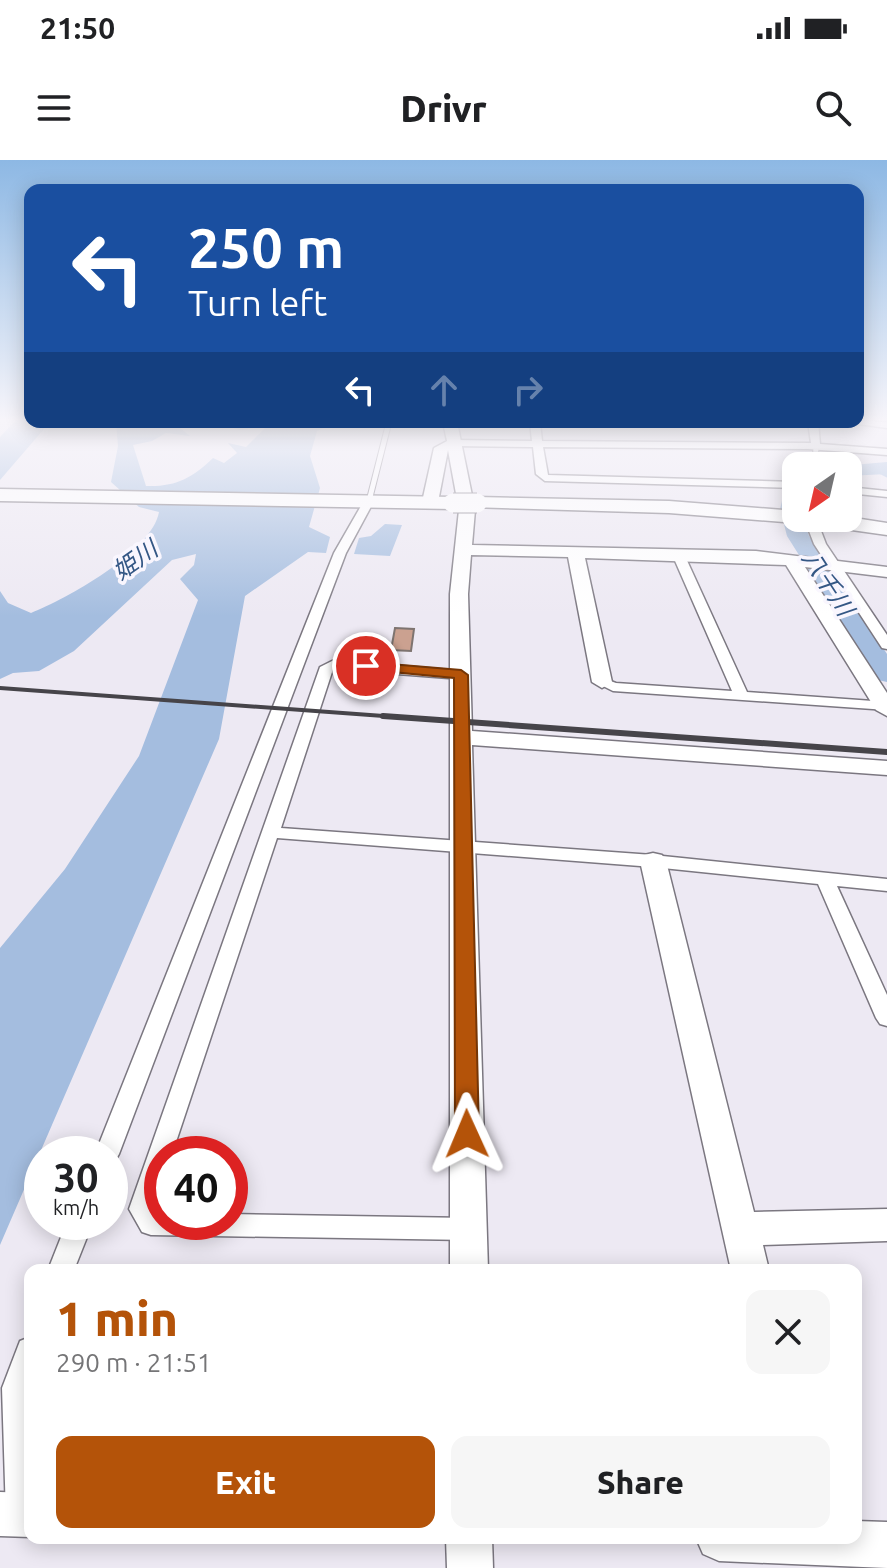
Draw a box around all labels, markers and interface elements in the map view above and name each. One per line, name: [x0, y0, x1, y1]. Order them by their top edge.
text: 21:50: [40, 11, 115, 45]
icon: menu: [32, 86, 76, 130]
icon: search: [811, 86, 855, 130]
text: Drivr: [400, 88, 487, 129]
icon: left: [56, 216, 160, 320]
text: 250 m: [188, 216, 344, 279]
text: Turn left: [188, 282, 327, 323]
icon: left: [338, 368, 382, 412]
icon: ahead: [422, 368, 466, 412]
icon: right: [506, 368, 550, 412]
north arrow: [782, 452, 862, 532]
map controls: [782, 452, 862, 532]
water label: 姫川: [108, 533, 165, 585]
water label: 八千川: [797, 545, 861, 623]
pin: [332, 632, 400, 700]
icon: arrive: [344, 644, 388, 688]
position arrow: [425, 1092, 509, 1176]
speed limit sign: 40: [144, 1136, 248, 1240]
text: 30: [53, 1155, 99, 1200]
text: km/h: [53, 1196, 99, 1219]
button: close: [746, 1290, 830, 1374]
text: 1 min: [56, 1291, 178, 1345]
text: 290 m · 21:51: [56, 1348, 212, 1377]
button: Exit: [56, 1436, 435, 1528]
button: Share: [451, 1436, 830, 1528]

